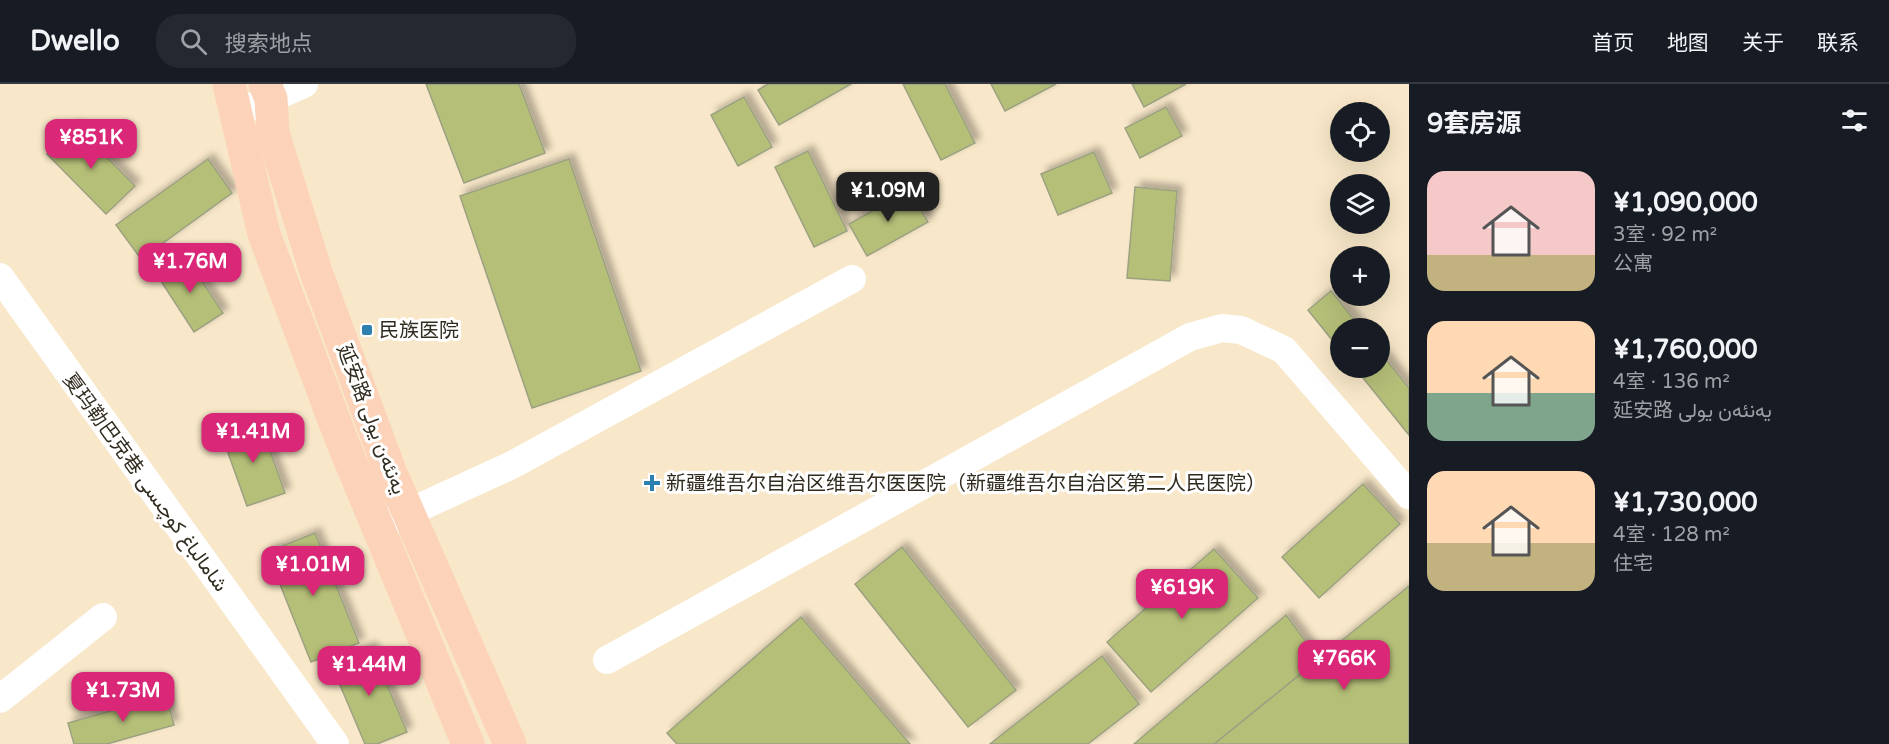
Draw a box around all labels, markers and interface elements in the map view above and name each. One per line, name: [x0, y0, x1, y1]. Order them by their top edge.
search box: [156, 14, 576, 68]
text: Dwello: [30, 24, 120, 58]
icon: search: [177, 25, 210, 58]
text: 搜索地点: [225, 31, 313, 57]
text: 首页: [1592, 31, 1634, 56]
text: 地图: [1667, 31, 1709, 56]
text: 关于: [1742, 31, 1784, 56]
text: 联系: [1817, 31, 1859, 56]
map controls: [1330, 102, 1390, 378]
button: locate: [1330, 102, 1390, 162]
icon: filters: [1838, 104, 1871, 137]
text: 9套房源: [1427, 108, 1521, 139]
pin: ¥851K: [49, 119, 133, 170]
text: ¥851K: [59, 126, 123, 150]
pin: ¥1.09M: [839, 172, 937, 223]
button: layers: [1330, 174, 1390, 234]
text: ¥1.09M: [850, 179, 926, 203]
text: ¥1,090,000: [1613, 187, 1758, 218]
icon: home: [1475, 195, 1547, 267]
text: 3室 · 92 m²: [1613, 223, 1717, 247]
pin: ¥1.76M: [141, 243, 239, 294]
button: +: [1330, 246, 1390, 306]
text: ¥1.76M: [152, 250, 228, 274]
text: 公寓: [1613, 252, 1653, 276]
button: −: [1330, 318, 1390, 378]
place label: 民族医院: [379, 319, 459, 343]
marker: 民族医院: [360, 323, 374, 337]
text: ¥1,760,000: [1613, 334, 1758, 365]
street label: 延安路 يەنئەن يولى: [331, 341, 411, 498]
icon: home: [1475, 345, 1547, 417]
street label: 夏玛勒巴克巷 شامالباغ كوچىسى: [57, 369, 233, 597]
text: 4室 · 136 m²: [1613, 370, 1730, 394]
text: 延安路 يەنئەن يولى: [1613, 399, 1772, 423]
pin: ¥1.41M: [204, 413, 302, 464]
text: ¥1.41M: [216, 420, 290, 444]
place label: 新疆维吾尔自治区维吾尔医医院（新疆维吾尔自治区第二人民医院）: [666, 472, 1266, 496]
marker: 新疆维吾尔自治区维吾尔医医院（新疆维吾尔自治区第二人民医院）: [643, 474, 661, 492]
text: ¥1,730,000: [1613, 487, 1758, 518]
icon: home: [1475, 495, 1547, 567]
text: 4室 · 128 m²: [1613, 523, 1730, 547]
pin: ¥1.01M: [264, 546, 362, 597]
text: 住宅: [1613, 552, 1653, 576]
text: ¥1.01M: [275, 553, 351, 577]
pin: ¥619K: [1140, 569, 1224, 620]
text: ¥619K: [1150, 576, 1214, 600]
pin: ¥766K: [1302, 640, 1386, 691]
pin: ¥1.44M: [320, 646, 418, 697]
text: ¥766K: [1312, 647, 1376, 671]
text: ¥1.44M: [332, 653, 406, 677]
pin: ¥1.73M: [74, 672, 172, 723]
text: ¥1.73M: [85, 679, 161, 703]

